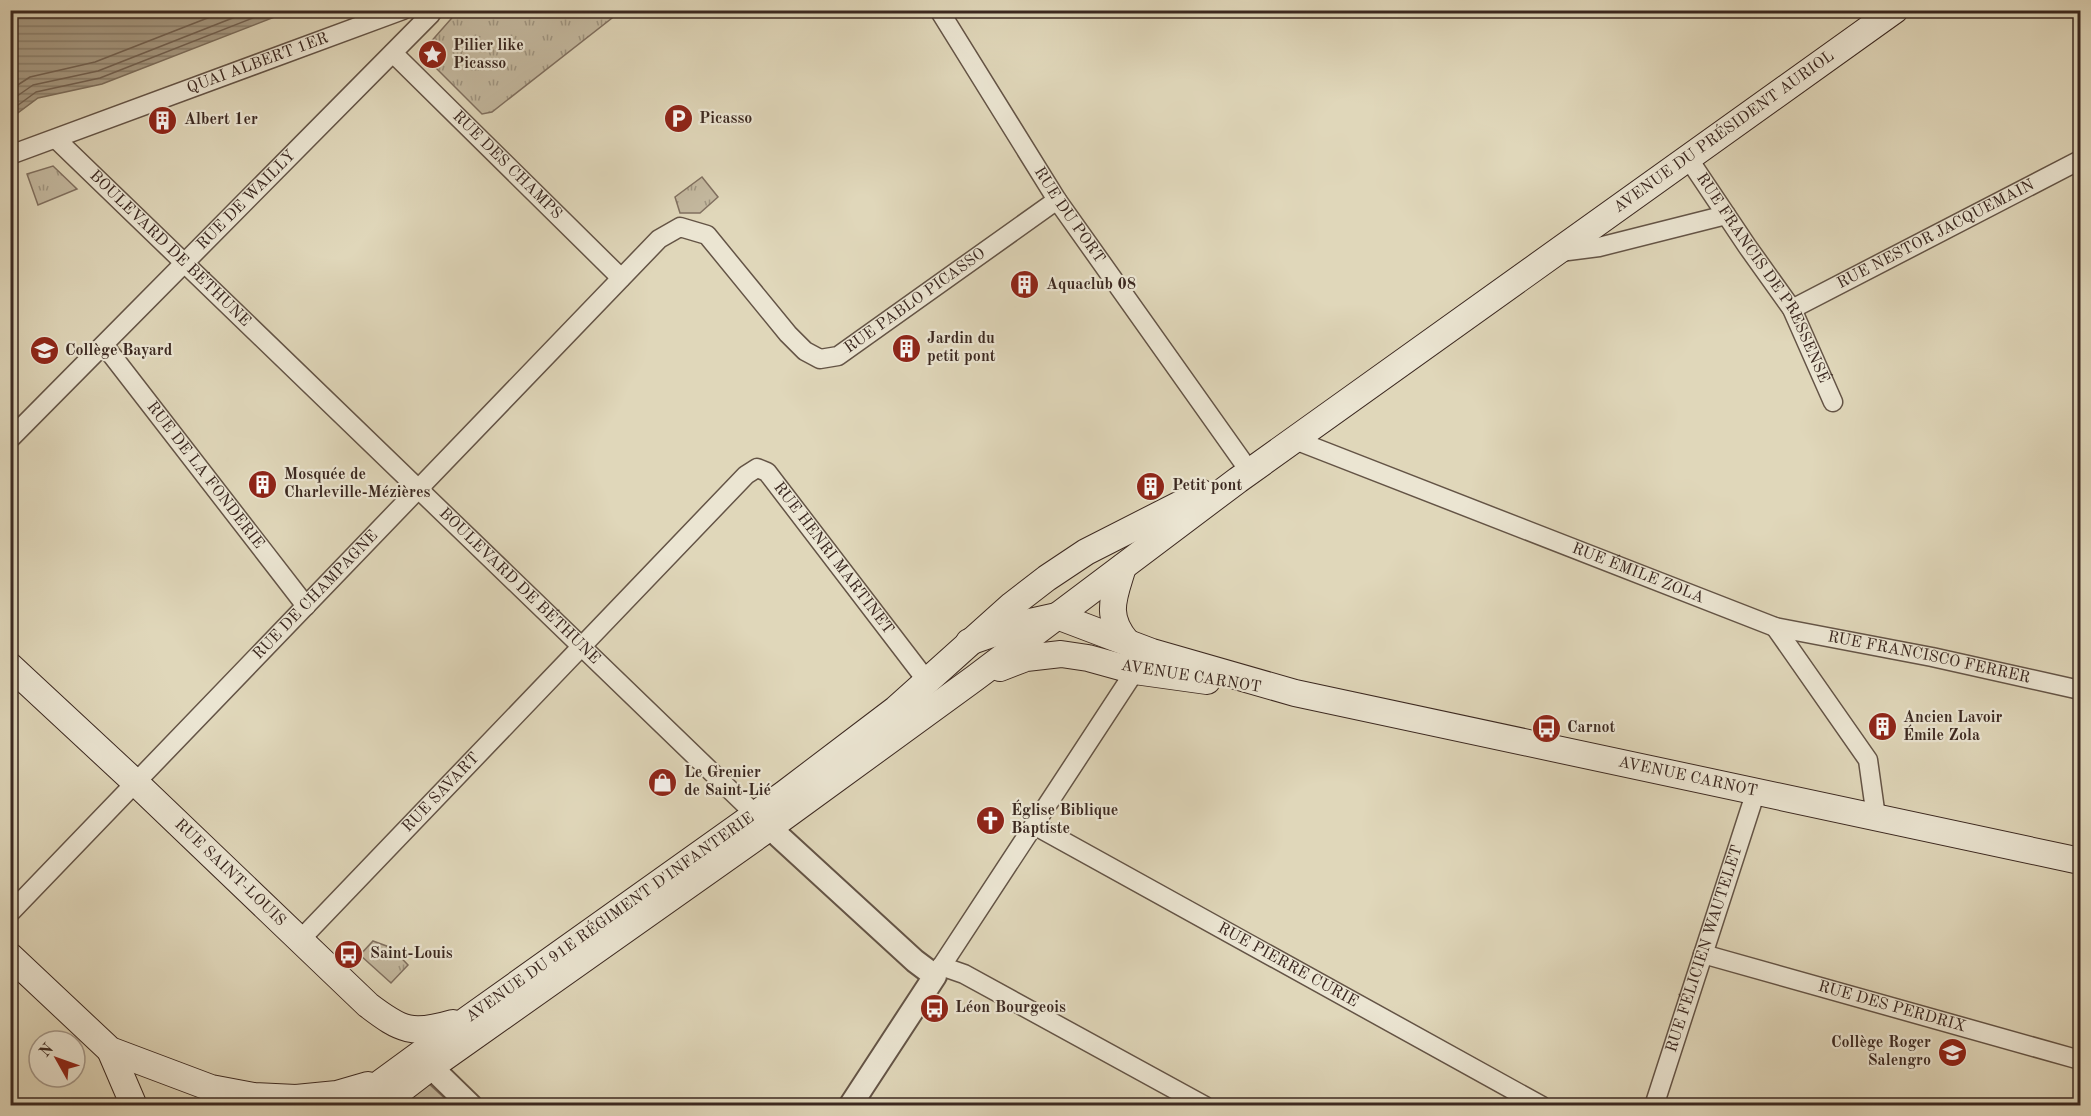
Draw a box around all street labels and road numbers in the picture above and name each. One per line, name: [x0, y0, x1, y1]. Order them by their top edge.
street label: QUAI ALBERT 1ER: [185, 30, 331, 97]
street label: AVENUE DU PRÉSIDENT AURIOL: [1611, 48, 1837, 216]
street label: RUE DES CHAMPS: [449, 108, 565, 223]
street label: RUE DE WAILLY: [194, 147, 299, 253]
street label: RUE DU PORT: [1031, 164, 1107, 266]
street label: BOULEVARD DE BÉTHUNE: [86, 168, 253, 330]
street label: RUE FRANCIS DE PRESSENSÉ: [1693, 171, 1835, 385]
street label: RUE NESTOR JACQUEMAIN: [1835, 177, 2037, 292]
street label: RUE PABLO PICASSO: [842, 246, 989, 356]
street label: RUE DE LA FONDERIE: [143, 399, 267, 552]
street label: RUE HENRI MARTINET: [770, 479, 896, 637]
street label: BOULEVARD DE BÉTHUNE: [436, 505, 603, 667]
street label: RUE DE CHAMPAGNE: [250, 528, 381, 663]
street label: RUE ÉMILE ZOLA: [1570, 541, 1706, 607]
street label: RUE FRANCISCO FERRER: [1826, 629, 2032, 687]
street label: AVENUE CARNOT: [1120, 658, 1262, 696]
street label: RUE SAVART: [400, 750, 483, 836]
street label: AVENUE CARNOT: [1617, 754, 1759, 800]
street label: AVENUE DU 91E RÉGIMENT D'INFANTERIE: [463, 810, 757, 1026]
street label: RUE SAINT-LOUIS: [171, 816, 289, 930]
street label: RUE FÉLICIEN WAUTELET: [1664, 843, 1746, 1055]
street label: RUE PIERRE CURIE: [1215, 920, 1361, 1011]
street label: RUE DES PERDRIX: [1816, 979, 1967, 1035]

